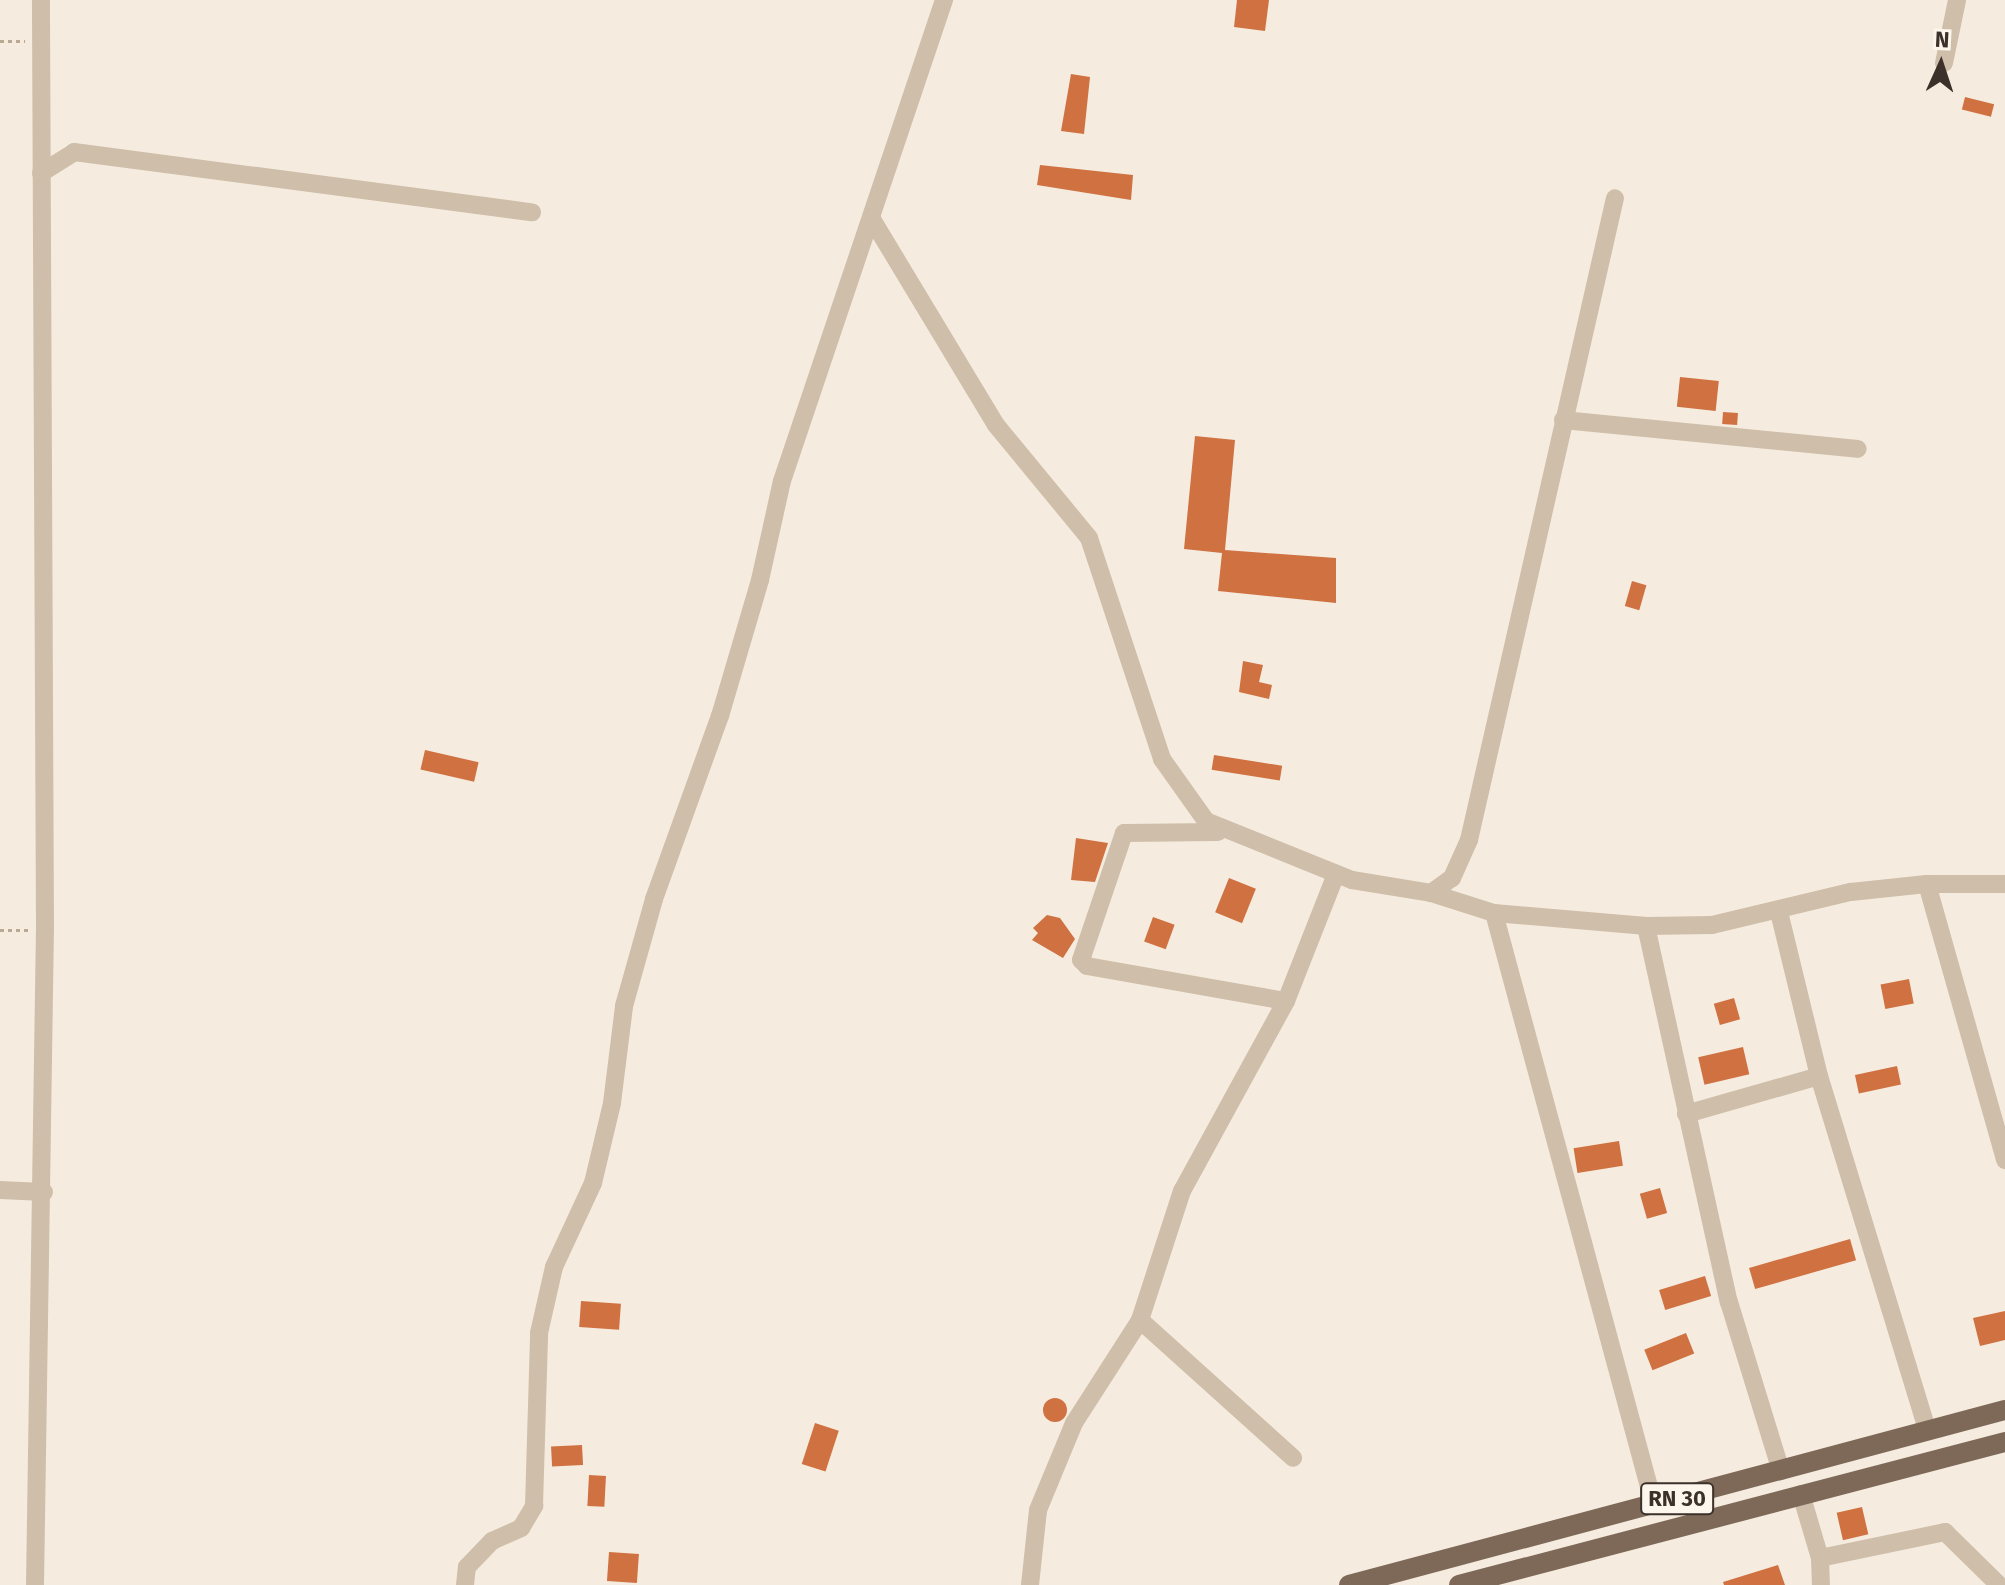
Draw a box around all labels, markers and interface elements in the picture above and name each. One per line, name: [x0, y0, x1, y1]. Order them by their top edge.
north arrow: [1901, 24, 1981, 104]
text: N: [1934, 26, 1950, 53]
road number: RN 30: [1639, 1481, 1715, 1517]

